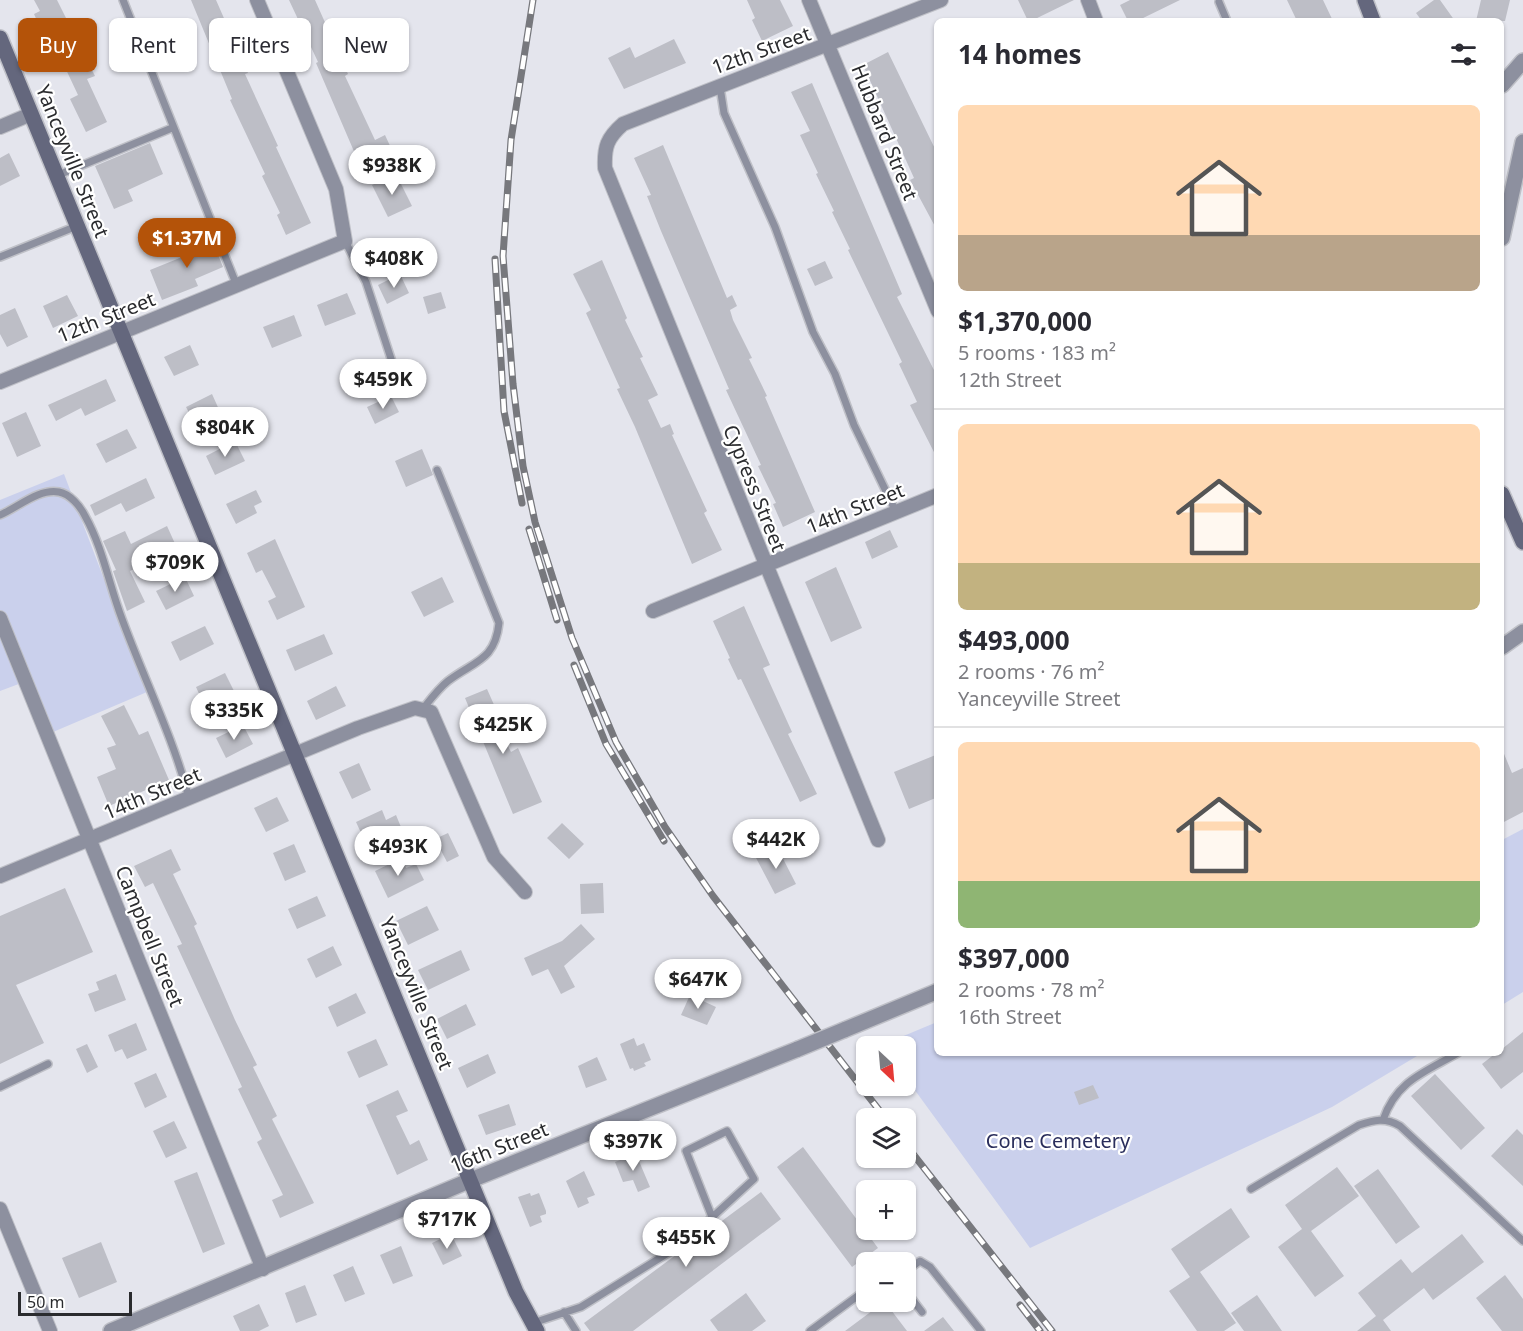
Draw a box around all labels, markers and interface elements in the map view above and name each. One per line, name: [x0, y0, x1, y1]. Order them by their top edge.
chip: Buy: [18, 18, 97, 72]
chip: Rent: [109, 18, 197, 72]
chip: Filters: [209, 18, 311, 72]
chip: New: [323, 18, 409, 72]
street label: 12th Street: [708, 20, 814, 80]
text: 14 homes: [958, 36, 1082, 72]
icon: filters: [1447, 38, 1480, 71]
street label: Hubbard Street: [845, 60, 925, 204]
street label: Yanceyville Street: [30, 81, 116, 241]
icon: home: [1165, 144, 1273, 252]
pin: $938K: [350, 145, 434, 196]
text: $938K: [362, 151, 422, 178]
pin: $1.37M: [138, 218, 236, 269]
text: $1.37M: [152, 224, 222, 251]
pin: $408K: [352, 238, 436, 289]
text: $408K: [364, 244, 424, 271]
street label: 12th Street: [53, 285, 159, 349]
text: $1,370,000: [958, 303, 1092, 339]
text: 5 rooms · 183 m²: [958, 339, 1116, 366]
pin: $459K: [341, 359, 425, 410]
text: $459K: [353, 365, 413, 392]
text: 12th Street: [958, 366, 1062, 393]
pin: $804K: [183, 407, 267, 458]
text: $804K: [195, 413, 255, 440]
street label: Cypress Street: [717, 421, 793, 555]
icon: home: [1165, 463, 1273, 571]
street label: 14th Street: [802, 476, 908, 540]
pin: $709K: [133, 542, 217, 593]
text: $709K: [145, 548, 205, 575]
text: $493,000: [958, 622, 1070, 658]
text: 2 rooms · 76 m²: [958, 658, 1105, 685]
text: Yanceyville Street: [958, 685, 1121, 712]
pin: $335K: [192, 690, 276, 741]
text: $335K: [204, 696, 264, 723]
pin: $425K: [461, 704, 545, 755]
text: $425K: [473, 710, 533, 737]
street label: 14th Street: [99, 760, 205, 826]
icon: home: [1165, 781, 1273, 889]
pin: $442K: [734, 819, 818, 870]
text: $442K: [746, 825, 806, 852]
pin: $493K: [356, 826, 440, 877]
text: $493K: [368, 832, 428, 859]
street label: Campbell Street: [109, 861, 191, 1011]
street label: Yanceyville Street: [374, 913, 460, 1073]
text: $397,000: [958, 940, 1070, 976]
pin: $647K: [656, 959, 740, 1010]
text: $647K: [668, 965, 728, 992]
text: 2 rooms · 78 m²: [958, 976, 1105, 1003]
text: 16th Street: [958, 1003, 1062, 1030]
north arrow: [856, 1036, 916, 1096]
map controls: [856, 1036, 916, 1312]
button: layers: [856, 1108, 916, 1168]
street label: 16th Street: [446, 1115, 552, 1179]
pin: $397K: [591, 1121, 675, 1172]
text: $397K: [603, 1127, 663, 1154]
park label: Cone Cemetery: [986, 1127, 1131, 1154]
button: +: [856, 1180, 916, 1240]
pin: $717K: [405, 1199, 489, 1250]
text: $717K: [417, 1205, 477, 1232]
pin: $455K: [644, 1217, 728, 1268]
text: $455K: [656, 1223, 716, 1250]
button: −: [856, 1252, 916, 1312]
scale bar: [18, 1289, 132, 1316]
text: 50 m: [27, 1291, 64, 1313]

